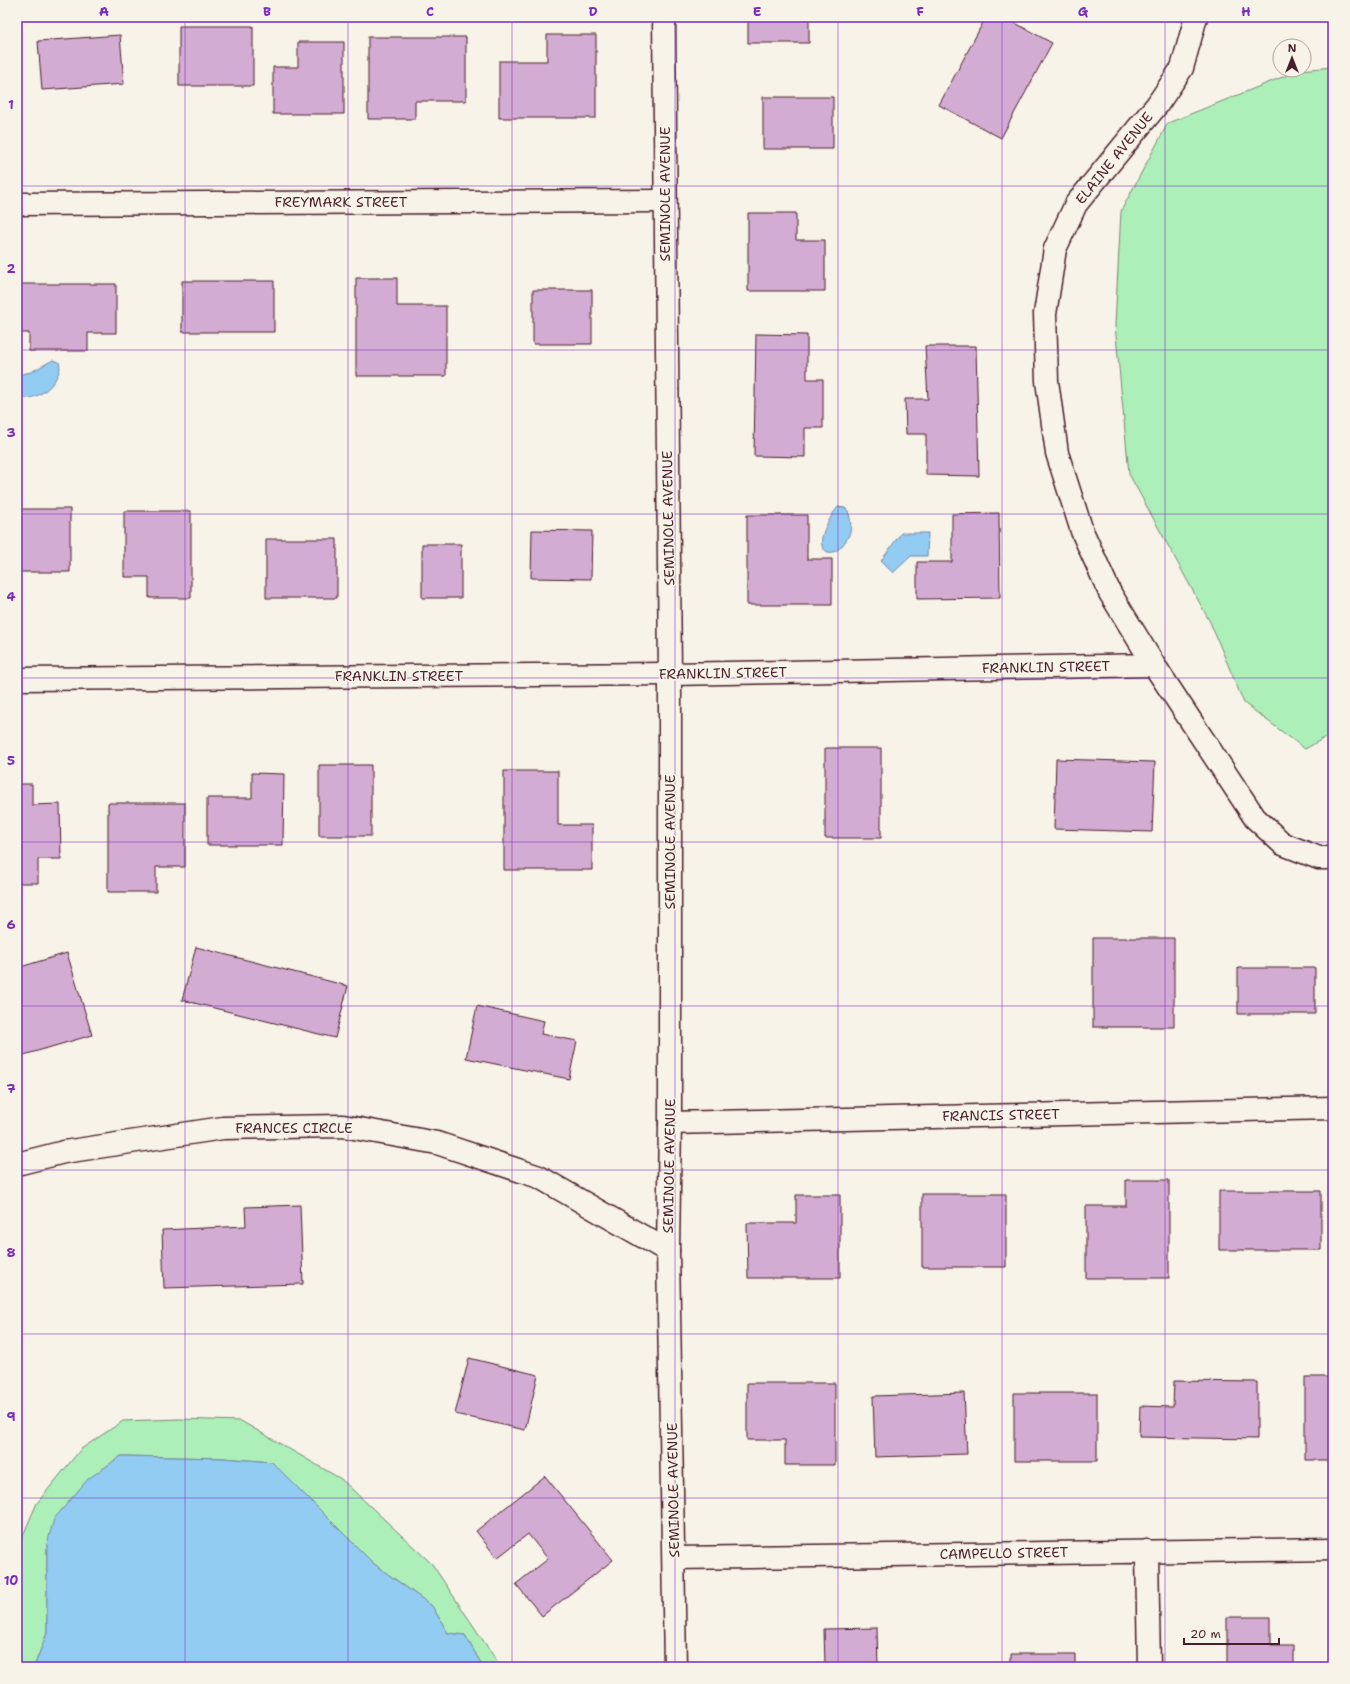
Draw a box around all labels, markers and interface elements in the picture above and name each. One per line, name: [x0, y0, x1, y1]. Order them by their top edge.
text: A: [99, 3, 109, 20]
text: B: [263, 3, 271, 20]
text: C: [426, 3, 434, 20]
text: D: [588, 3, 598, 20]
text: E: [753, 3, 762, 20]
text: F: [916, 3, 924, 20]
text: G: [1078, 3, 1089, 20]
text: H: [1241, 3, 1251, 20]
north arrow: [1272, 38, 1312, 78]
text: N: [1288, 41, 1297, 56]
text: 1: [8, 96, 14, 113]
street label: ELAINE AVENUE: [1071, 108, 1157, 208]
street label: SEMINOLE AVENUE: [656, 126, 674, 262]
street label: FREYMARK STREET: [275, 193, 408, 211]
text: 2: [6, 260, 16, 277]
text: 3: [6, 424, 16, 441]
street label: SEMINOLE AVENUE: [658, 450, 678, 586]
text: 4: [6, 588, 16, 605]
street label: FRANKLIN STREET: [982, 657, 1111, 677]
street label: FRANKLIN STREET: [659, 663, 788, 683]
street label: FRANKLIN STREET: [335, 667, 464, 685]
text: 5: [7, 752, 15, 769]
street label: SEMINOLE AVENUE: [661, 774, 679, 910]
text: 6: [6, 916, 16, 933]
text: 7: [6, 1080, 16, 1097]
street label: SEMINOLE AVENUE: [659, 1098, 679, 1234]
street label: FRANCIS STREET: [942, 1105, 1060, 1125]
street label: FRANCES CIRCLE: [235, 1119, 353, 1137]
text: 8: [6, 1244, 16, 1261]
text: 9: [6, 1408, 16, 1425]
street label: SEMINOLE AVENUE: [663, 1422, 683, 1558]
street label: CAMPELLO STREET: [939, 1543, 1069, 1563]
text: 10: [4, 1572, 18, 1589]
scale bar: [1184, 1620, 1279, 1646]
text: 20 m: [1190, 1626, 1221, 1642]

